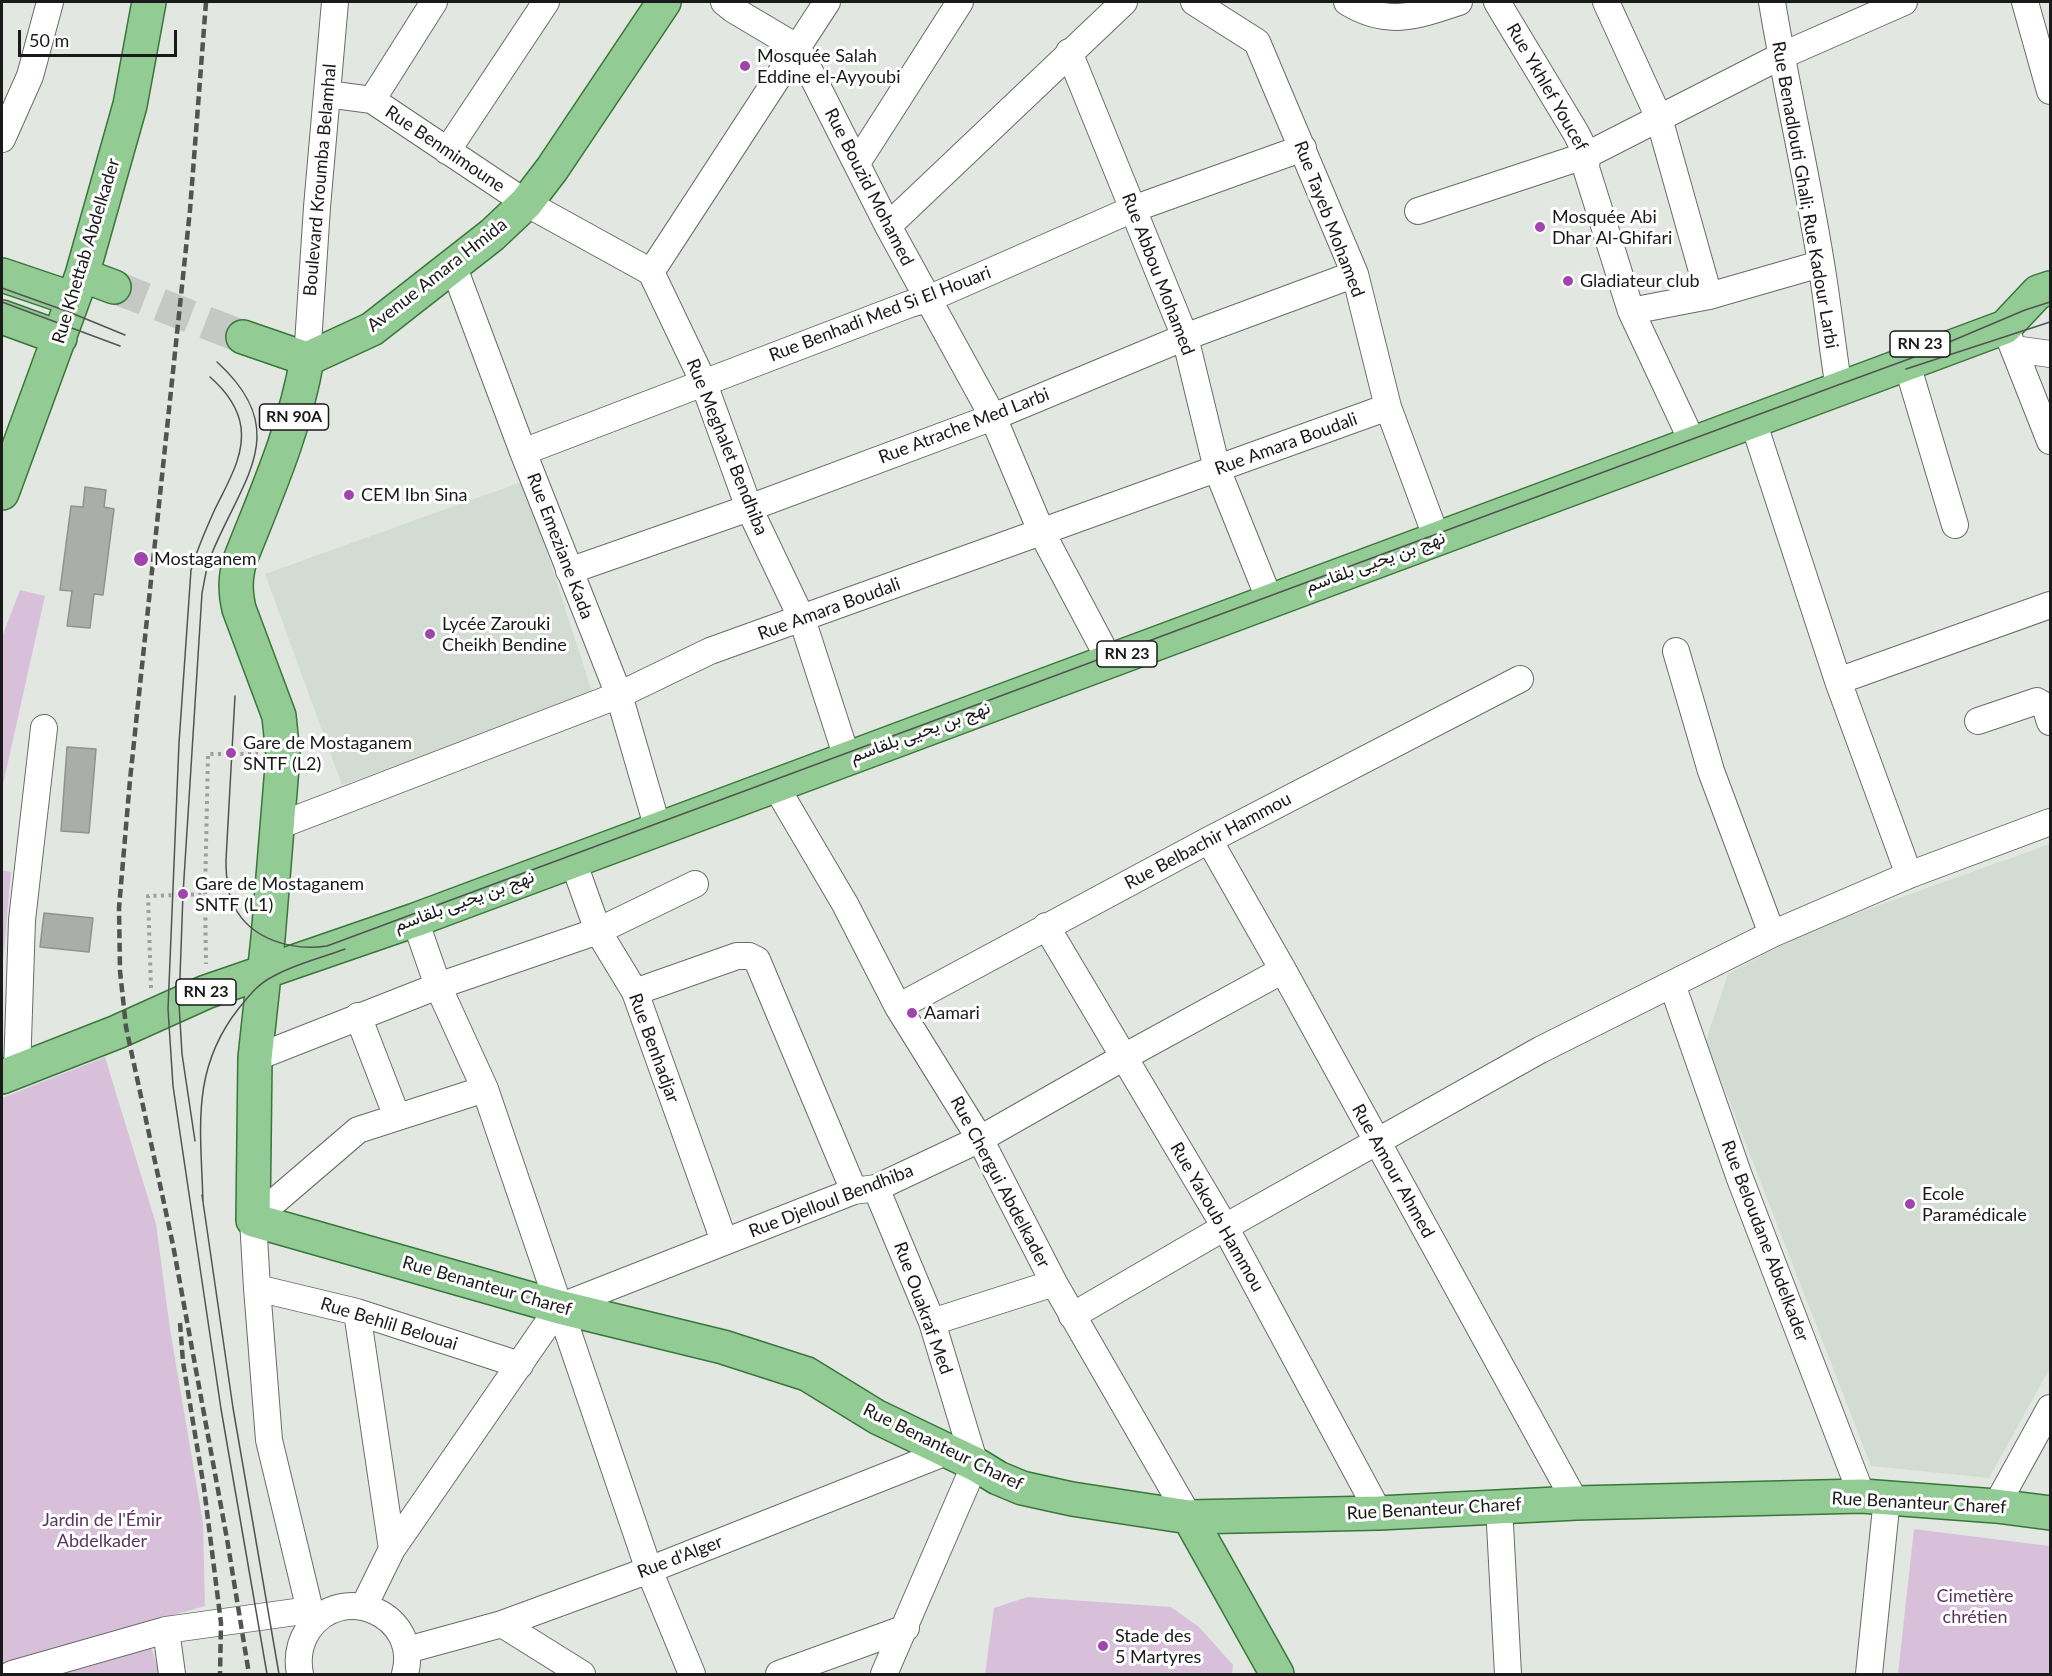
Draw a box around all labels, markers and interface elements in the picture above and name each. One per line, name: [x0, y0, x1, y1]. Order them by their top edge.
scale bar: [21, 18, 180, 56]
street label: Rue Ykhlef Youcef: [1502, 19, 1592, 155]
text: 50 m: [29, 29, 69, 51]
street label: Rue Benadlouti Ghali; Rue Kadour Larbi: [1767, 40, 1843, 350]
place label: Mosquée Salah Eddine el-Ayyoubi: [757, 45, 900, 88]
marker: Mosquée Salah Eddine el-Ayyoubi: [738, 59, 752, 73]
street label: Boulevard Kroumba Belamhal: [299, 63, 341, 297]
street label: Rue Benmimoune: [381, 101, 509, 197]
street label: Rue Bouzid Mohamed: [820, 105, 918, 269]
street label: Rue Tayeb Mohamed: [1289, 138, 1369, 300]
street label: Rue Khettab Abdelkader: [48, 156, 124, 346]
street label: Rue Abbou Mohamed: [1117, 190, 1199, 358]
place label: Mosquée Abi Dhar Al-Ghifari: [1552, 206, 1672, 248]
street label: Avenue Amara Hmida: [363, 214, 511, 336]
marker: Mosquée Abi Dhar Al-Ghifari: [1533, 220, 1547, 234]
street label: Rue Benhadi Med Si El Houari: [766, 262, 994, 366]
place label: Gladiateur club: [1580, 270, 1700, 292]
marker: Gladiateur club: [1561, 274, 1575, 288]
road number: RN 23: [1890, 331, 1950, 357]
street label: Rue Meghalet Bendhiba: [682, 356, 772, 538]
street label: Rue Atrache Med Larbi: [876, 383, 1052, 469]
road number: RN 90A: [260, 404, 328, 430]
street label: Rue Amara Boudali: [1212, 408, 1360, 480]
street label: Rue Emeziane Kada: [522, 470, 598, 622]
place label: CEM Ibn Sina: [361, 484, 467, 506]
marker: CEM Ibn Sina: [342, 488, 356, 502]
street label: نهج بن يحيى بلقاسم: [1302, 527, 1448, 597]
place label: Mostaganem: [154, 548, 256, 570]
marker: Mostaganem: [132, 550, 150, 568]
street label: Rue Amara Boudali: [755, 573, 903, 645]
place label: Lycée Zarouki Cheikh Bendine: [442, 613, 567, 656]
marker: Lycée Zarouki Cheikh Bendine: [423, 627, 437, 641]
road number: RN 23: [1097, 641, 1157, 667]
street label: نهج بن يحيى بلقاسم: [847, 697, 993, 767]
place label: Gare de Mostaganem SNTF (L2): [243, 732, 412, 774]
marker: Gare de Mostaganem SNTF (L2): [224, 746, 238, 760]
street label: Rue Belbachir Hammou: [1121, 788, 1295, 894]
street label: نهج بن يحيى بلقاسم: [391, 866, 537, 936]
place label: Gare de Mostaganem SNTF (L1): [195, 873, 364, 916]
marker: Gare de Mostaganem SNTF (L1): [176, 887, 190, 901]
road number: RN 23: [176, 979, 236, 1005]
street label: Rue Benhadjar: [624, 990, 684, 1106]
place label: Aamari: [924, 1002, 980, 1024]
marker: Aamari: [905, 1006, 919, 1020]
street label: Rue Chergui Abdelkader: [945, 1092, 1055, 1272]
street label: Rue Amour Ahmed: [1347, 1100, 1439, 1242]
street label: Rue Beloudane Abdelkader: [1717, 1137, 1813, 1345]
street label: Rue Yakoub Hammou: [1165, 1138, 1269, 1296]
street label: Rue Djelloul Bendhiba: [746, 1160, 916, 1242]
place label: Ecole Paramédicale: [1922, 1183, 2027, 1226]
marker: Ecole Paramédicale: [1903, 1197, 1917, 1211]
street label: Rue Ouakraf Med: [889, 1239, 957, 1377]
street label: Rue Benanteur Charef: [400, 1252, 574, 1320]
street label: Rue Behlil Belouai: [318, 1293, 460, 1355]
street label: Rue Benanteur Charef: [860, 1399, 1026, 1495]
street label: Rue Benanteur Charef: [1831, 1488, 2007, 1518]
street label: Rue Benanteur Charef: [1346, 1494, 1522, 1524]
park label: Jardin de l'Émir Abdelkader: [42, 1509, 162, 1552]
street label: Rue d'Alger: [634, 1531, 726, 1583]
park label: Cimetière chrétien: [1937, 1585, 2013, 1628]
place label: Stade des 5 Martyres: [1115, 1625, 1201, 1668]
marker: Stade des 5 Martyres: [1096, 1639, 1110, 1653]

